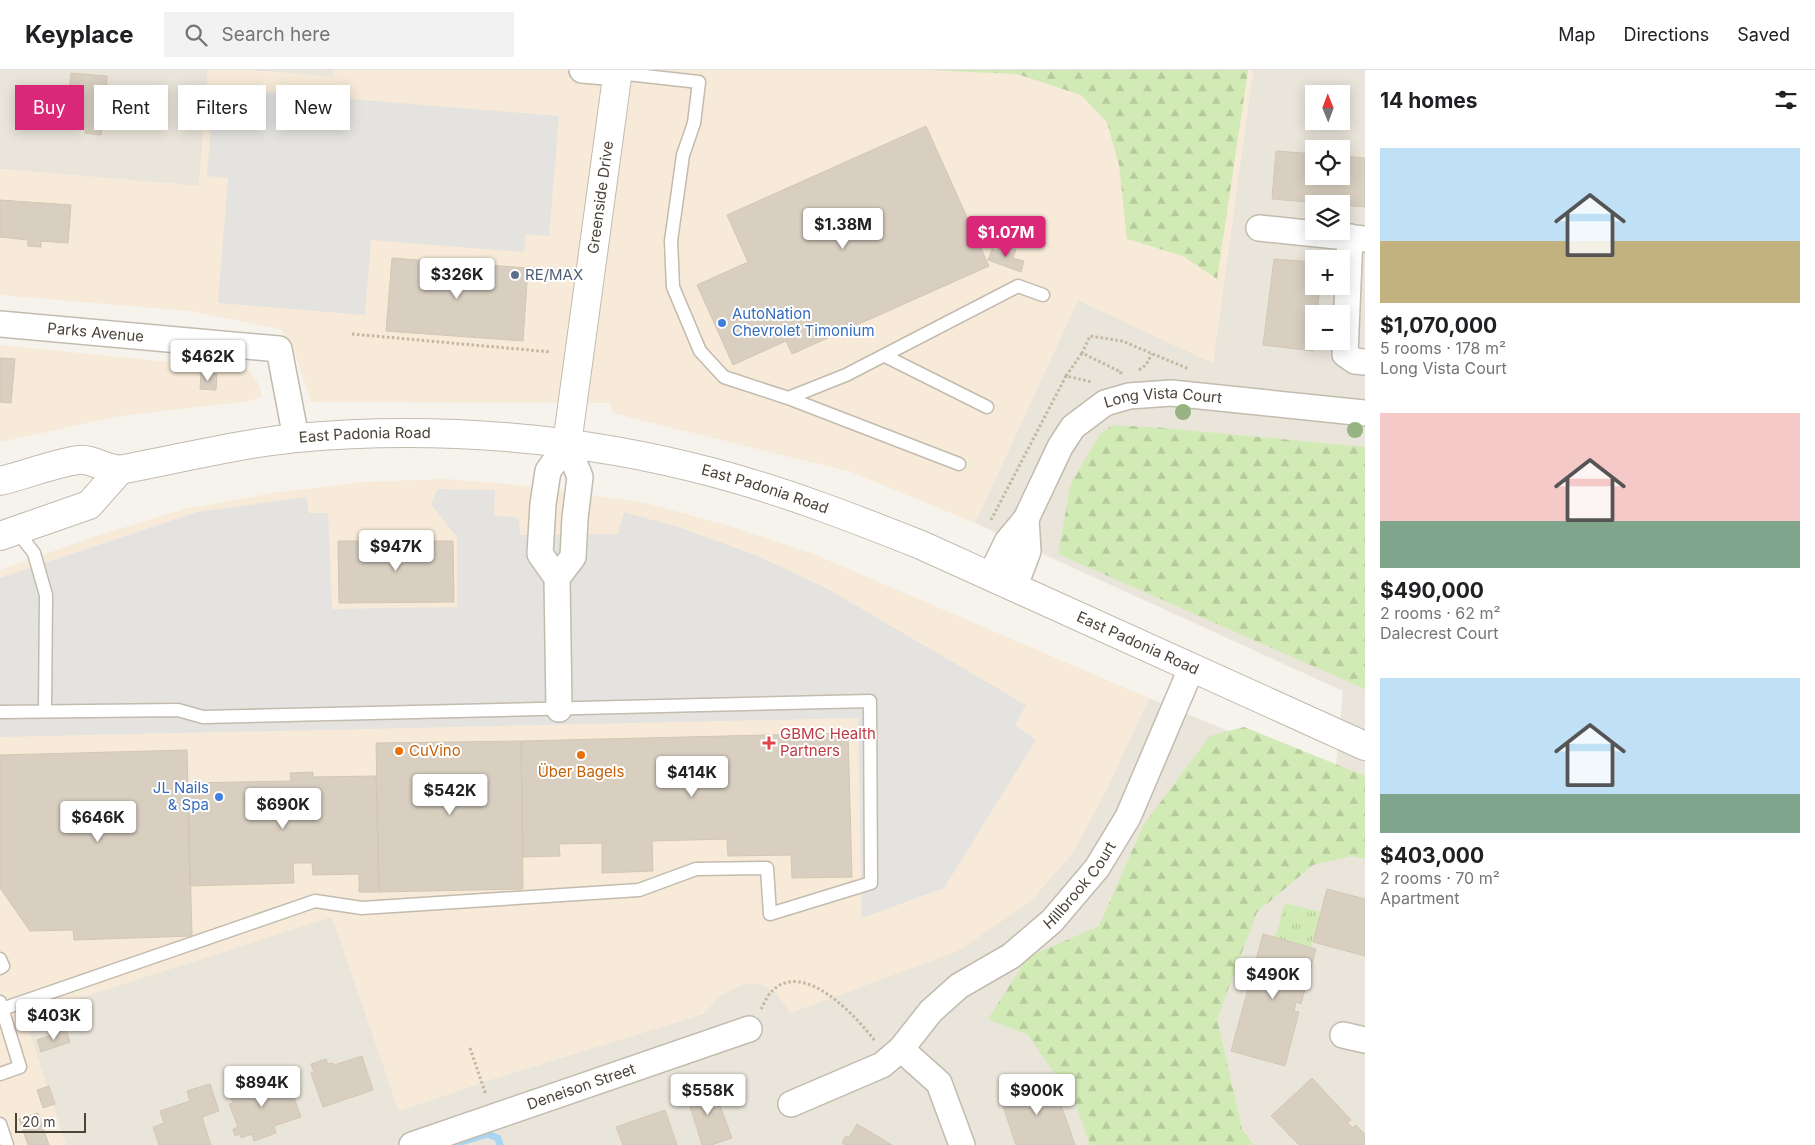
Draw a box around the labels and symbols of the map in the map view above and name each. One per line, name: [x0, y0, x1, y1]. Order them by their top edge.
north arrow: [1305, 85, 1350, 130]
street label: Greenside Drive: [583, 139, 617, 255]
pin: $1.38M: [802, 208, 884, 250]
pin: $1.07M: [965, 216, 1047, 258]
pin: $326K: [422, 258, 492, 300]
place label: RE/MAX: [525, 265, 583, 284]
marker: RE/MAX: [509, 269, 521, 281]
place label: AutoNation Chevrolet Timonium: [732, 304, 875, 340]
marker: AutoNation Chevrolet Timonium: [716, 317, 728, 329]
street label: Parks Avenue: [46, 318, 145, 346]
pin: $462K: [173, 340, 243, 382]
street label: Long Vista Court: [1102, 383, 1223, 412]
street label: East Padonia Road: [298, 423, 431, 447]
street label: East Padonia Road: [700, 460, 831, 518]
pin: $947K: [361, 530, 431, 572]
street label: East Padonia Road: [1074, 607, 1202, 679]
place label: GBMC Health Partners: [780, 724, 876, 760]
marker: GBMC Health Partners: [762, 736, 776, 750]
place label: CuVino: [409, 741, 461, 760]
marker: CuVino: [393, 745, 405, 757]
marker: Über Bagels: [575, 749, 587, 761]
pin: $414K: [657, 756, 727, 798]
place label: Über Bagels: [538, 762, 624, 781]
pin: $542K: [415, 774, 485, 816]
place label: JL Nails & Spa: [153, 778, 209, 814]
pin: $690K: [248, 788, 318, 830]
marker: JL Nails & Spa: [213, 791, 225, 803]
pin: $646K: [63, 800, 133, 843]
street label: Hillbrook Court: [1039, 838, 1120, 933]
pin: $490K: [1238, 958, 1308, 1000]
pin: $403K: [19, 998, 89, 1041]
street label: Deneison Street: [524, 1059, 638, 1114]
pin: $894K: [227, 1066, 297, 1108]
pin: $558K: [673, 1074, 743, 1116]
pin: $900K: [1002, 1074, 1072, 1116]
scale bar: [15, 1110, 86, 1133]

